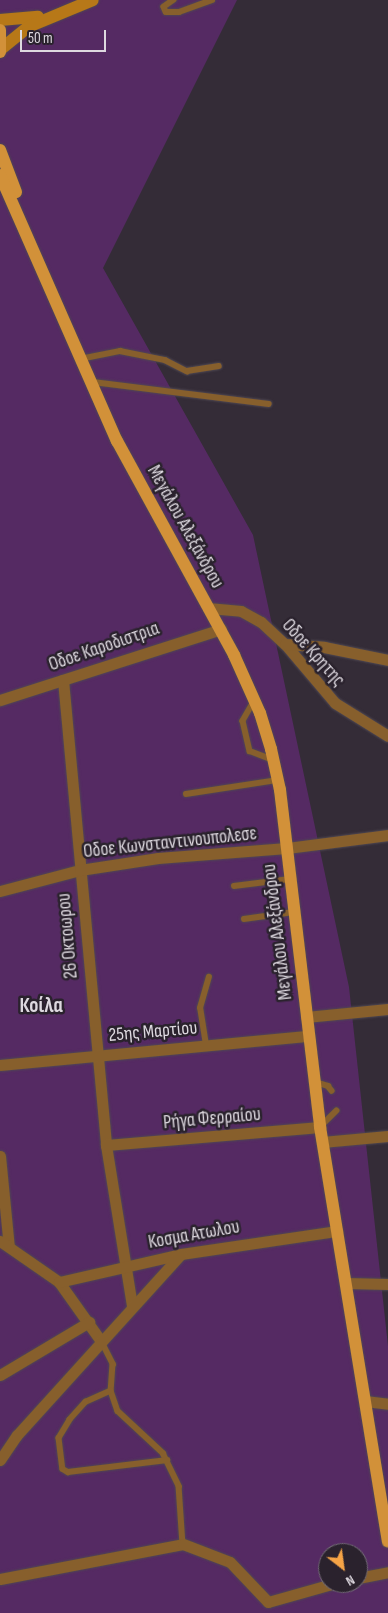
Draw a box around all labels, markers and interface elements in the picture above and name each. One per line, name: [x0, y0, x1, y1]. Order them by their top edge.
scale bar: [22, 20, 109, 52]
text: 50 m: [28, 29, 53, 48]
street label: Μεγάλου Αλεξάνδρου: [142, 462, 228, 592]
street label: Oδοε Κρητης: [277, 614, 349, 692]
street label: Oδοε Καροδιστρια: [46, 617, 162, 677]
street label: Oδοε Κωνσταντινουπολεσε: [82, 823, 258, 863]
street label: Μεγάλου Αλεξάνδρου: [258, 863, 298, 1001]
street label: 26 Οκτοωρου: [53, 892, 83, 980]
district label: Κοίλα: [19, 993, 63, 1019]
street label: 25ης Μαρτίου: [108, 1017, 198, 1047]
street label: Ρήγα Φερραίου: [162, 1103, 262, 1135]
street label: Κοσμα Ατωλου: [147, 1216, 241, 1254]
north arrow: [318, 1543, 368, 1593]
text: N: [343, 1571, 358, 1590]

